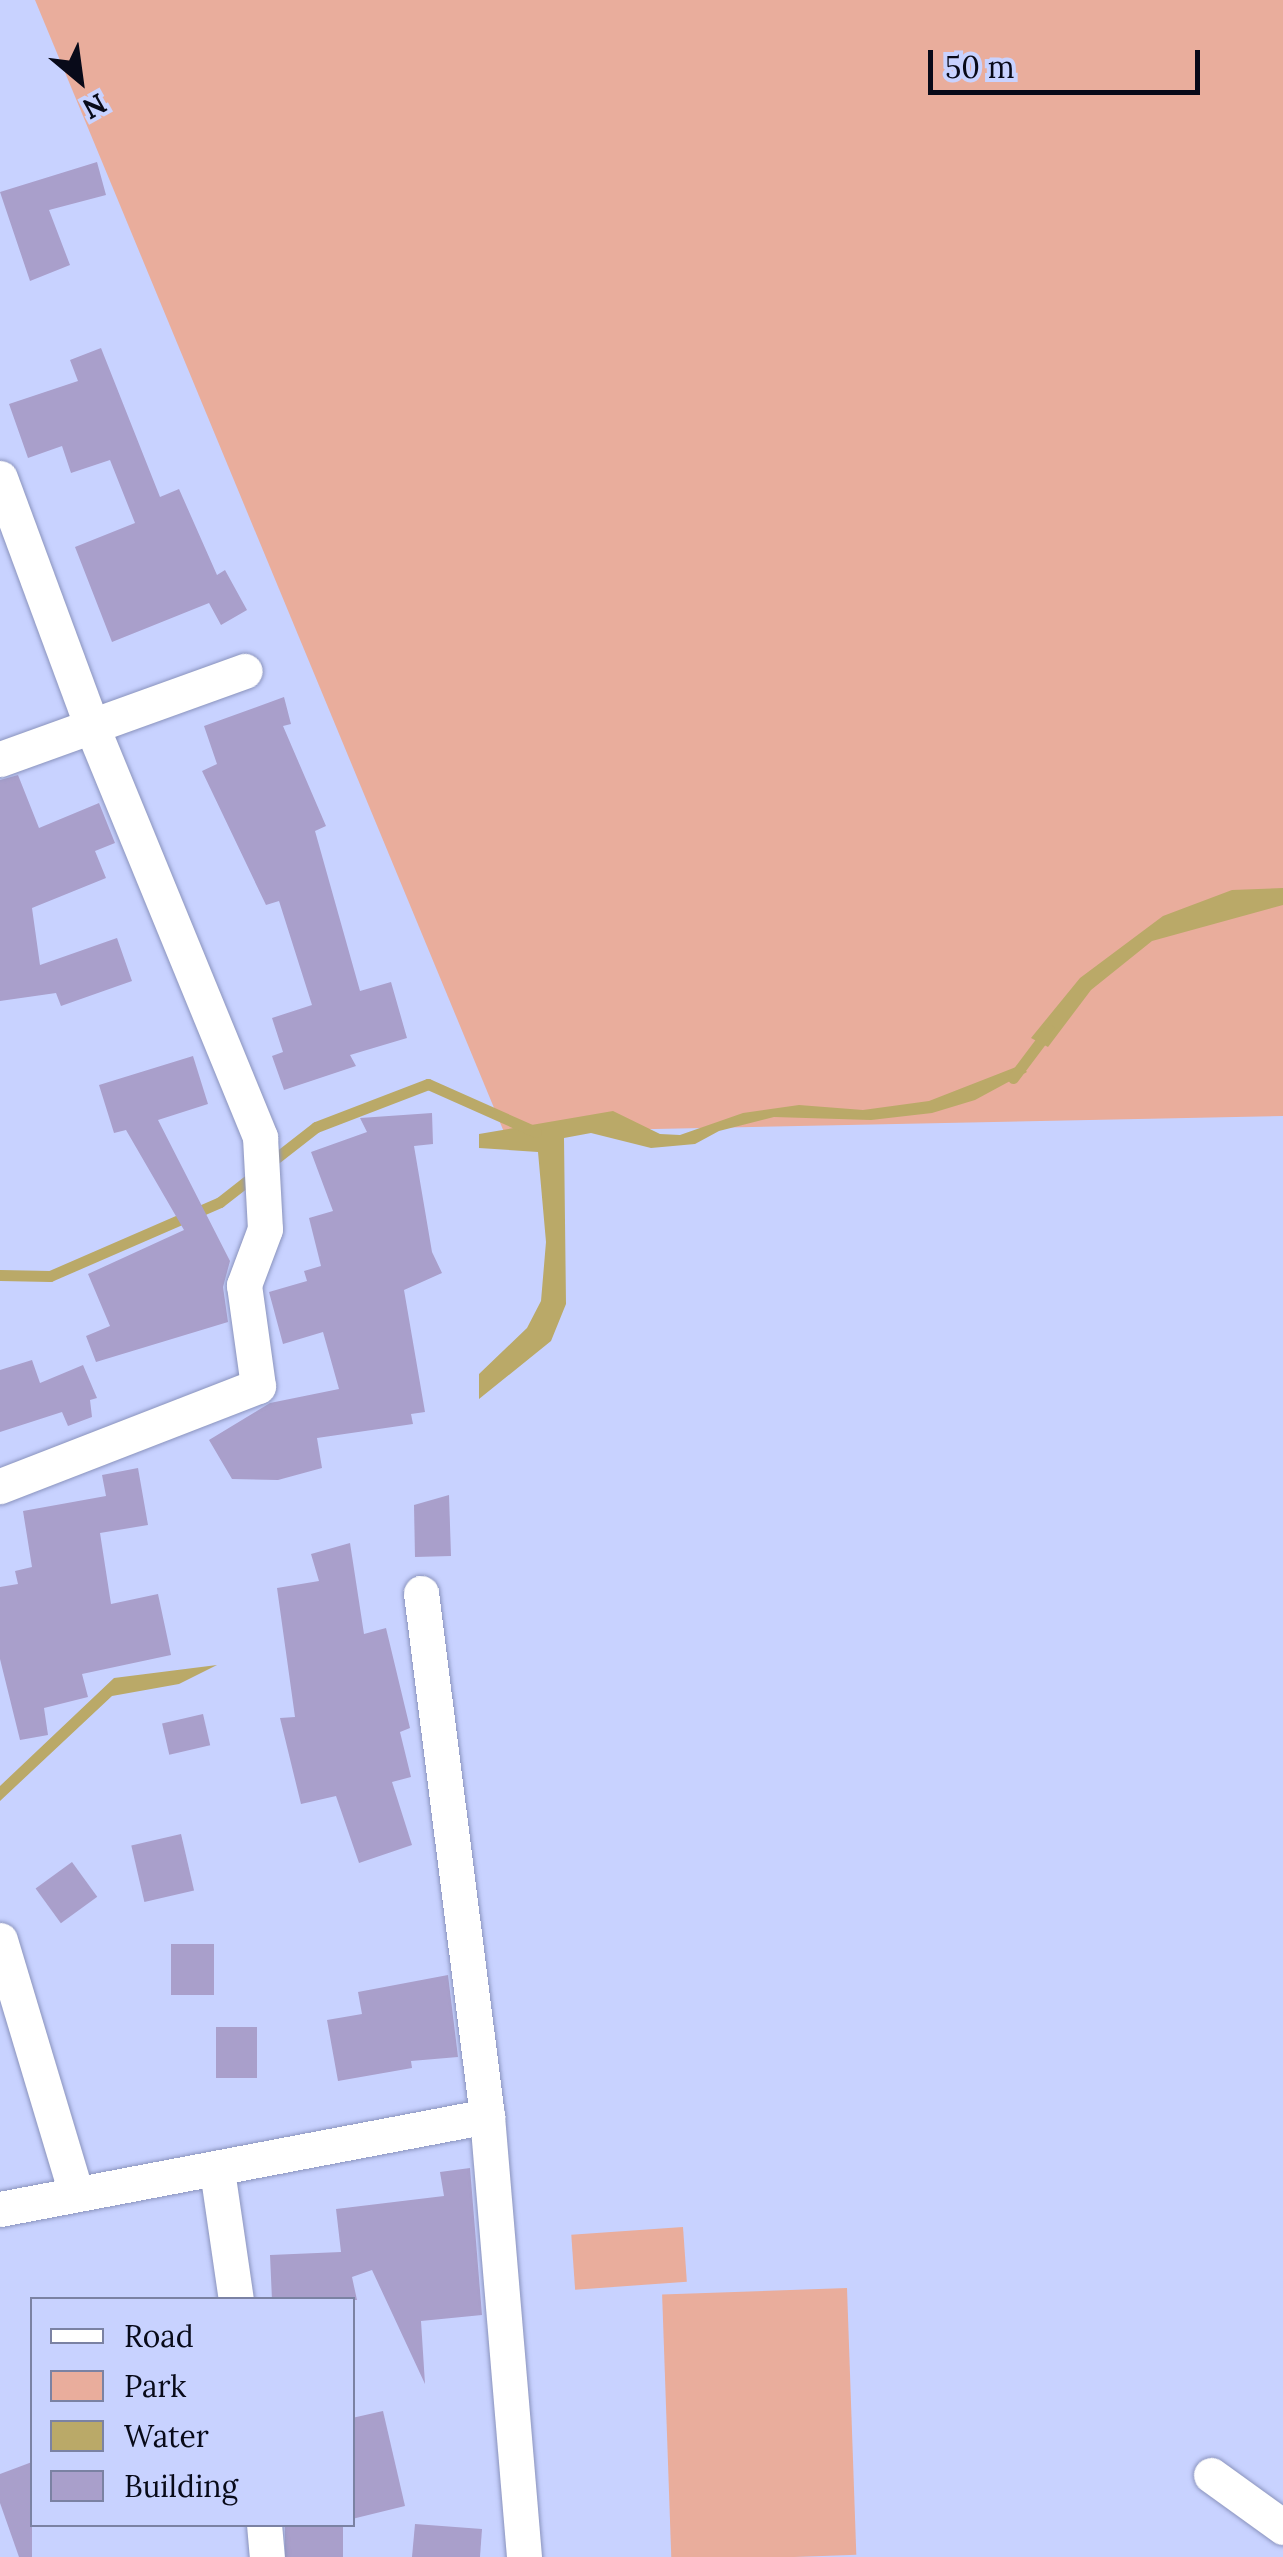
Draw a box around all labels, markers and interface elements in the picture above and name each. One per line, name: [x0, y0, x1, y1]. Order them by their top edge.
north arrow: [30, 30, 130, 130]
scale bar: [933, 30, 1206, 92]
text: 50 m: [945, 48, 1015, 86]
text: N: [76, 85, 113, 127]
legend: [30, 2297, 355, 2527]
text: Road: [124, 2317, 194, 2355]
text: Park: [124, 2367, 186, 2405]
text: Water: [124, 2417, 209, 2455]
text: Building: [124, 2467, 238, 2505]

